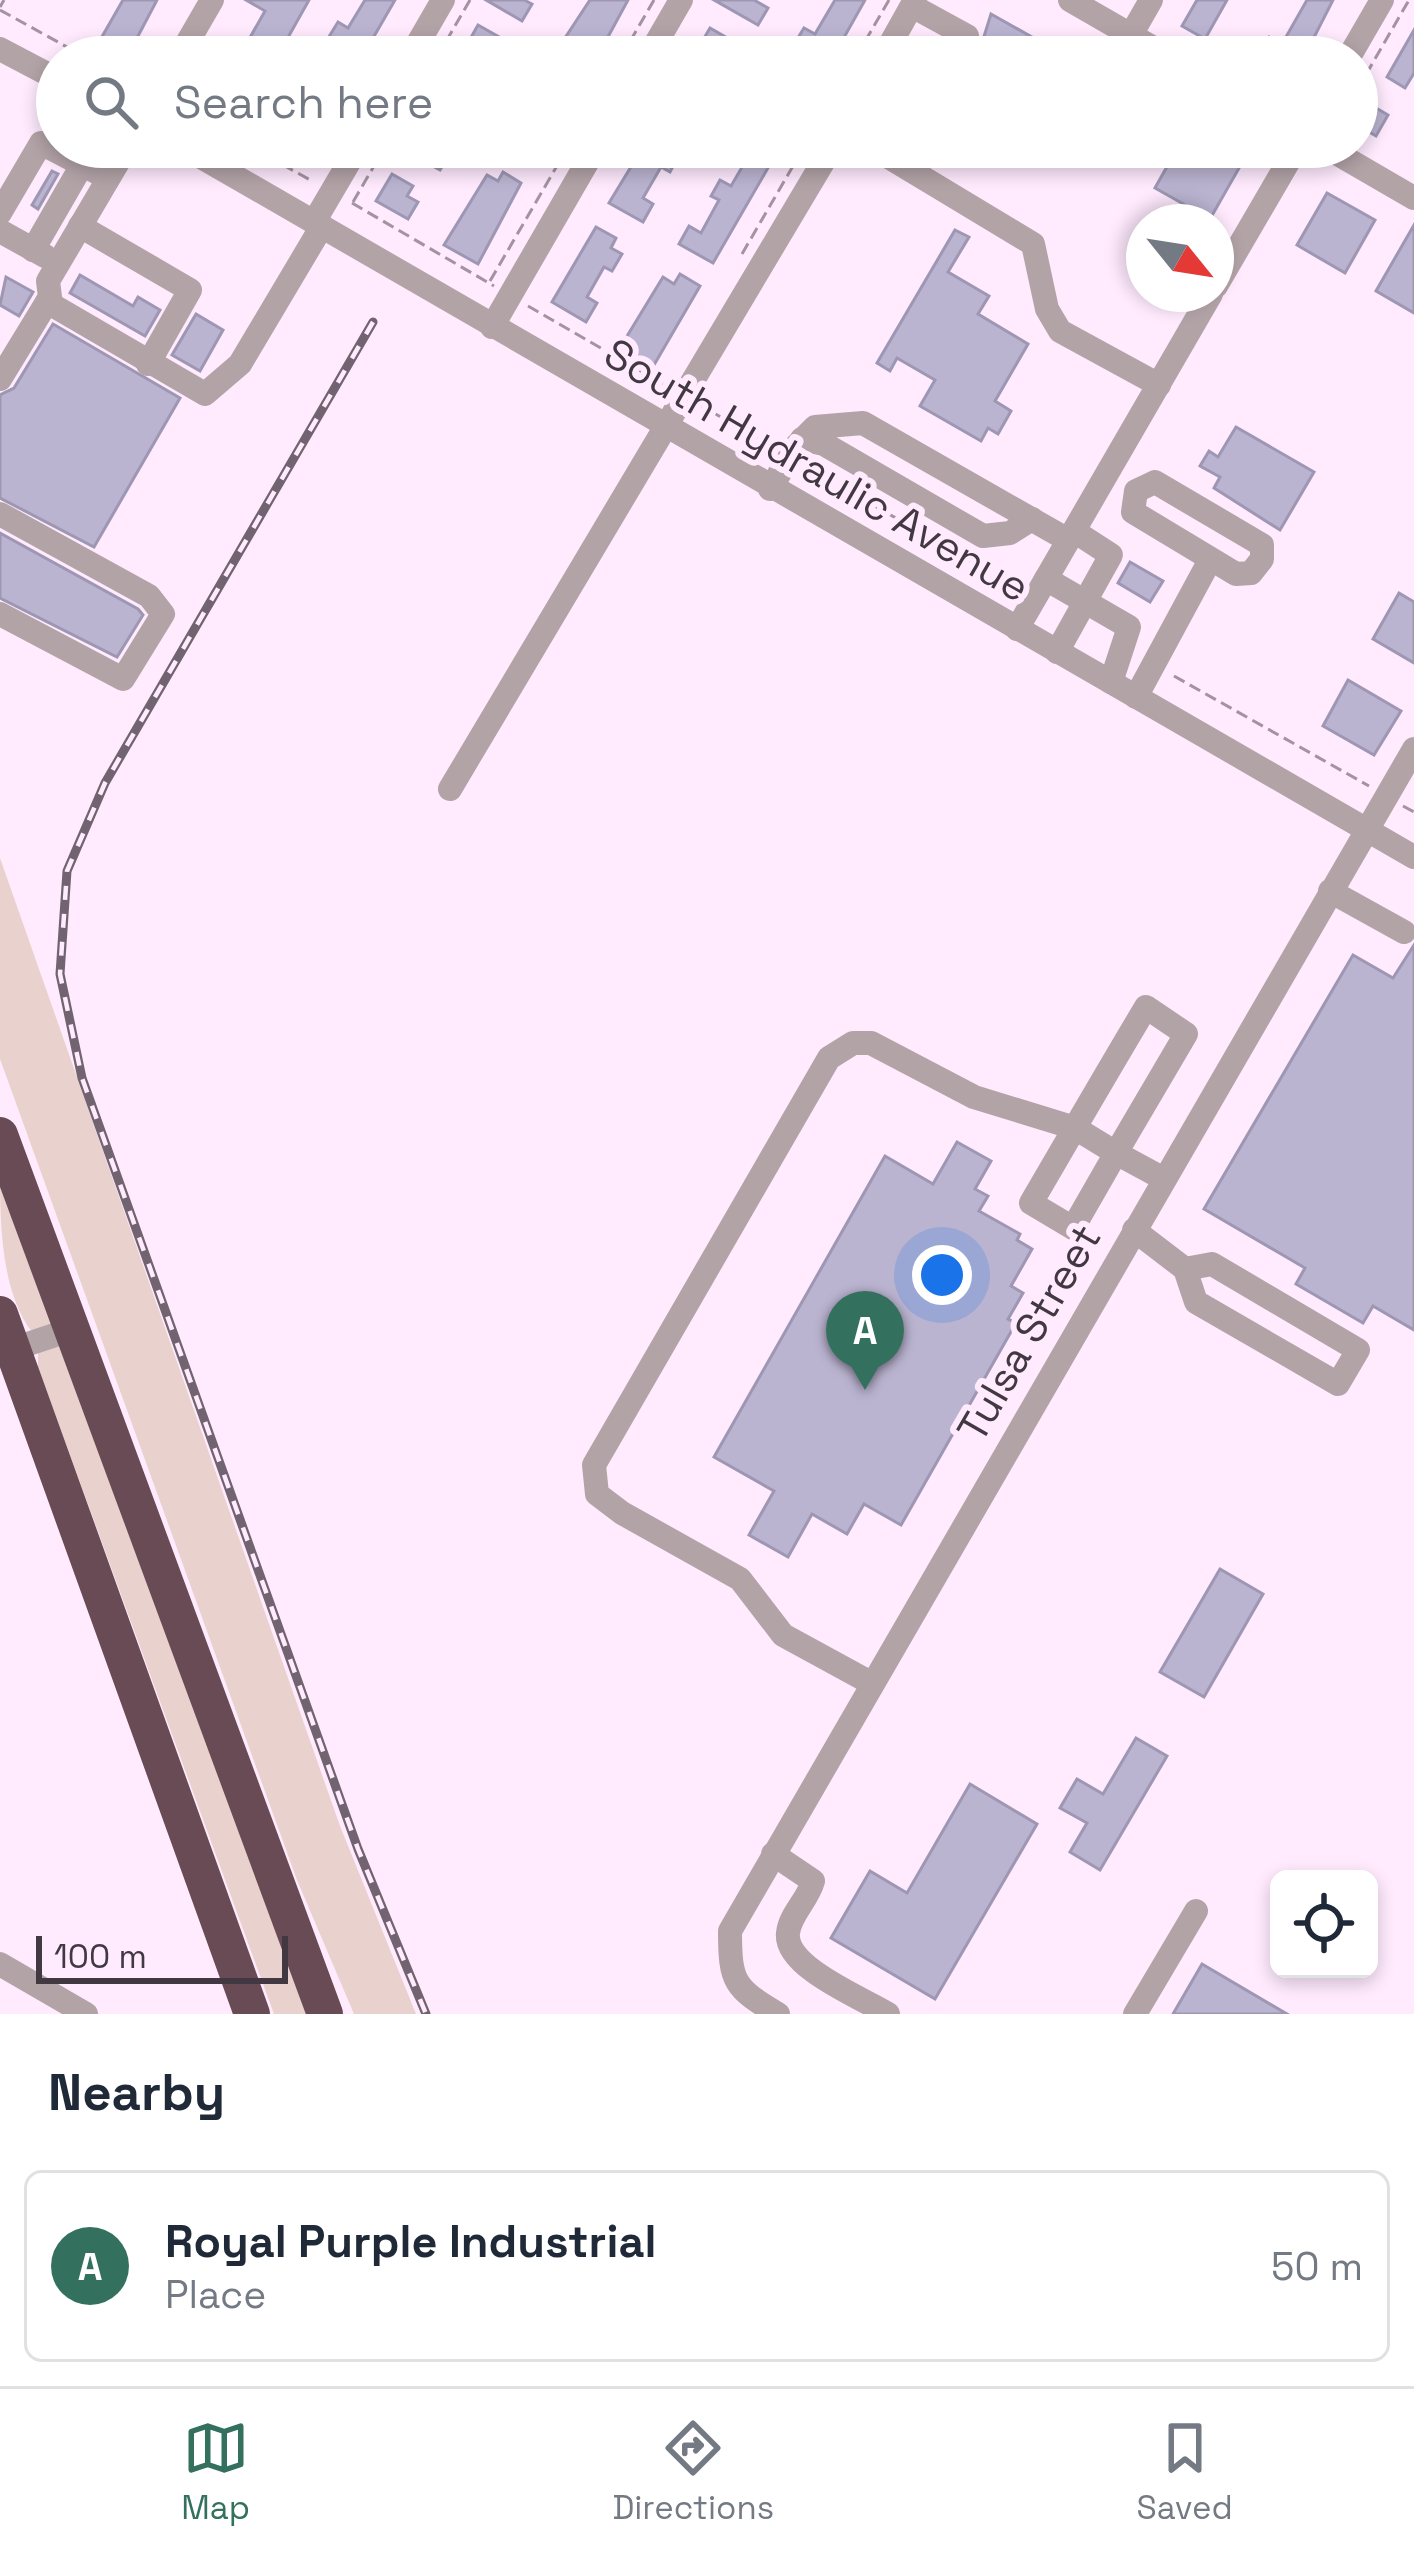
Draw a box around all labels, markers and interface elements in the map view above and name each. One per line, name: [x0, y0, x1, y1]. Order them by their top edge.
search box: [36, 36, 1378, 168]
icon: search: [78, 69, 144, 135]
text: Search here: [174, 74, 433, 131]
north arrow: [1126, 204, 1234, 312]
street label: South Hydraulic Avenue: [595, 326, 1039, 614]
street label: Tulsa Street: [945, 1215, 1113, 1451]
your location: [912, 1245, 972, 1305]
pin: A: [826, 1291, 904, 1390]
map controls: [1270, 1870, 1378, 1978]
button: locate: [1270, 1870, 1378, 1978]
scale bar: [36, 1930, 288, 1983]
text: 100 m: [54, 1936, 147, 1978]
text: Nearby: [48, 2060, 225, 2125]
text: Royal Purple Industrial: [165, 2213, 656, 2270]
text: A: [78, 2242, 102, 2291]
text: 50 m: [1271, 2242, 1363, 2291]
text: Place: [165, 2270, 266, 2319]
tab: Map: [181, 2415, 250, 2529]
tab: Directions: [612, 2415, 774, 2529]
tab: Saved: [1137, 2415, 1233, 2529]

